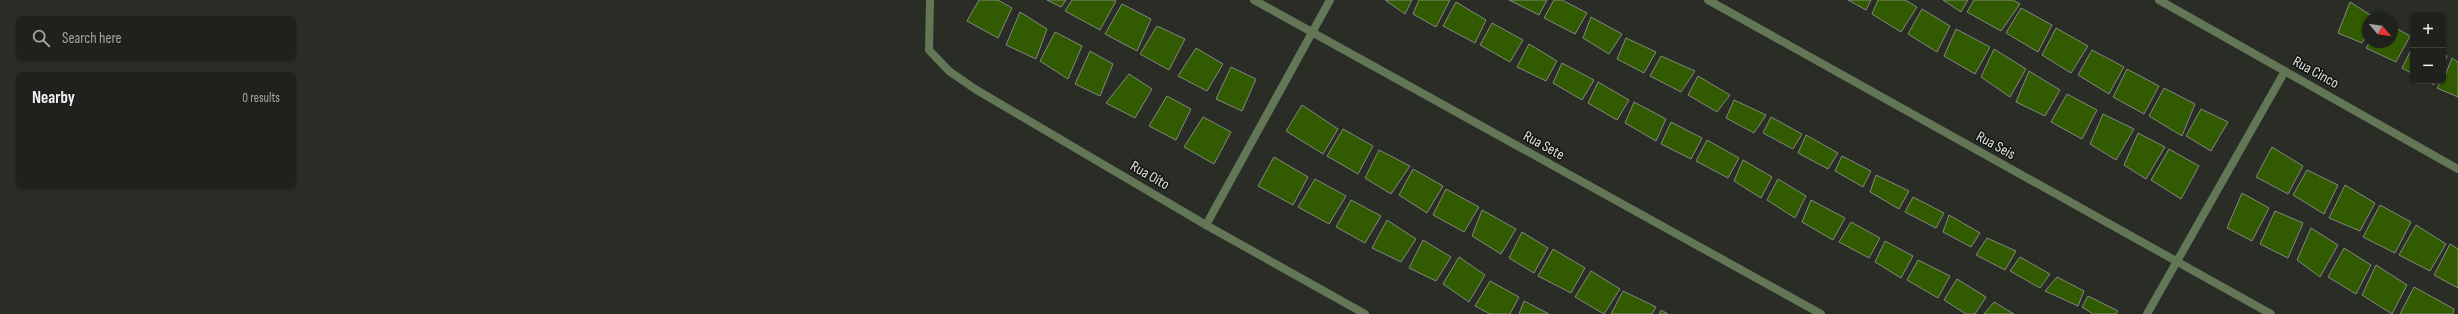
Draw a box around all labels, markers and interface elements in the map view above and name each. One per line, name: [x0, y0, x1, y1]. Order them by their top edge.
north arrow: [2362, 12, 2398, 48]
map controls: [2410, 12, 2446, 84]
button: +: [2410, 12, 2446, 48]
search box: [16, 16, 296, 60]
icon: search: [30, 27, 52, 49]
text: Search here: [62, 29, 122, 48]
button: −: [2410, 48, 2446, 84]
street label: Rua Cinco: [2289, 52, 2342, 93]
text: Nearby: [32, 88, 75, 108]
text: 0 results: [242, 90, 280, 106]
street label: Rua Sete: [1520, 126, 1568, 164]
street label: Rua Seis: [1973, 127, 2019, 164]
street label: Rua Oito: [1127, 157, 1173, 194]

